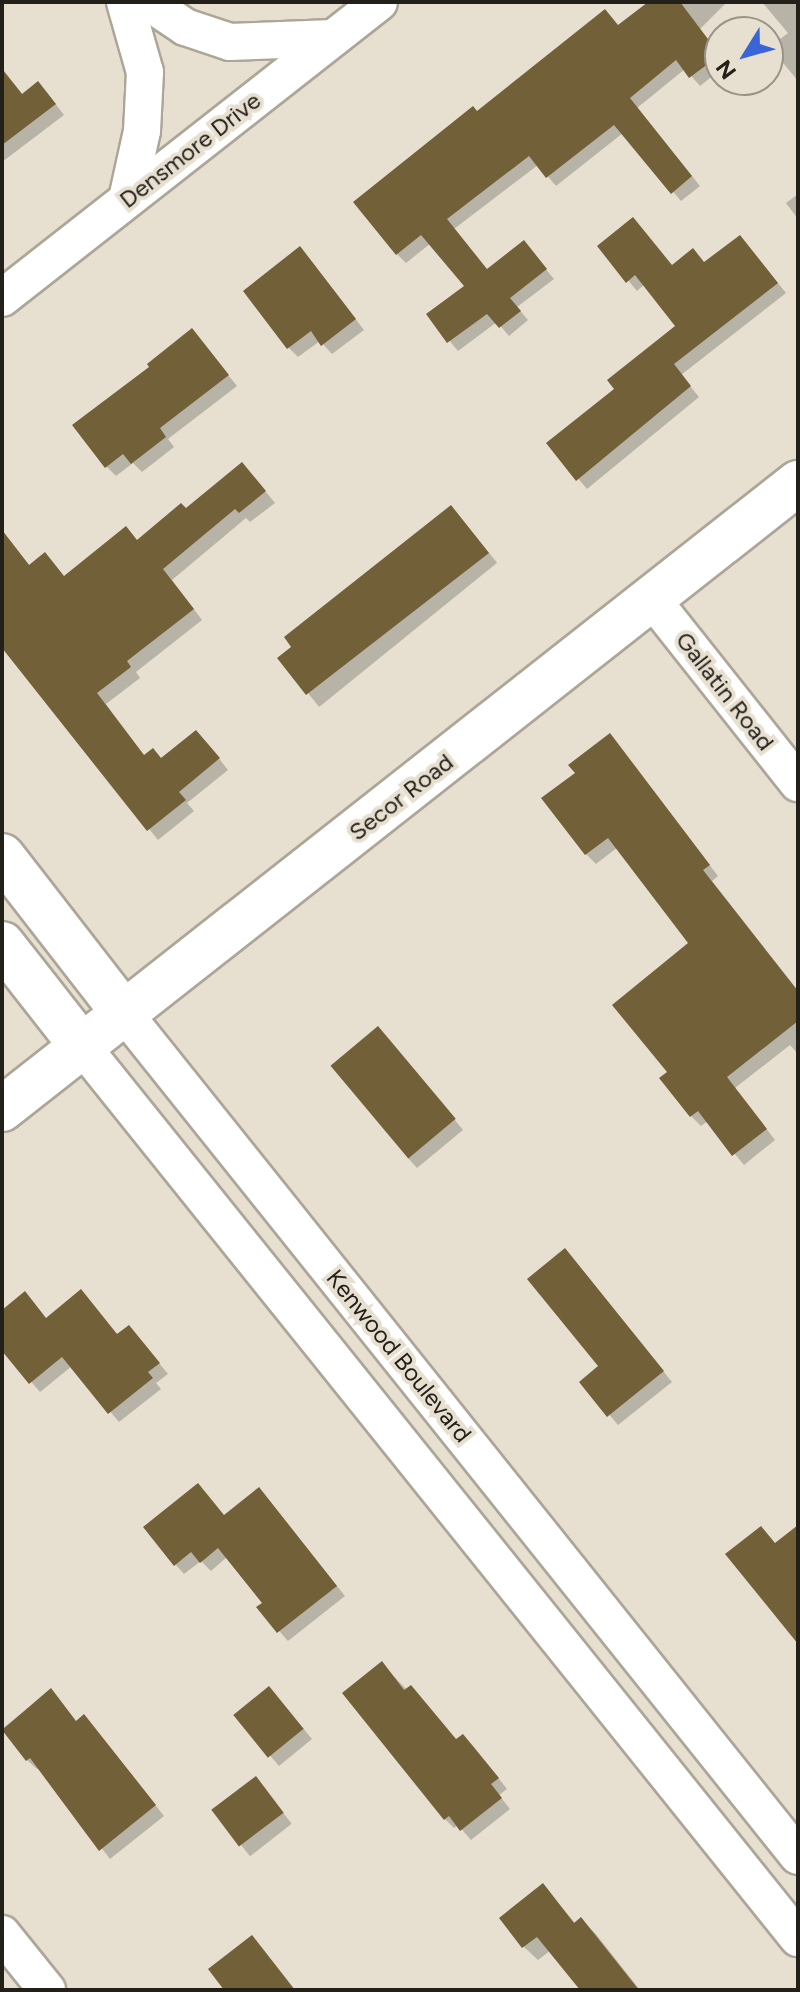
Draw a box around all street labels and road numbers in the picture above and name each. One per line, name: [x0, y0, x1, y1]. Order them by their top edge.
street label: Densmore Drive: [114, 86, 266, 214]
street label: Gallatin Road: [670, 626, 780, 756]
street label: Secor Road: [343, 747, 459, 847]
street label: Kenwood Boulevard: [321, 1264, 477, 1448]

